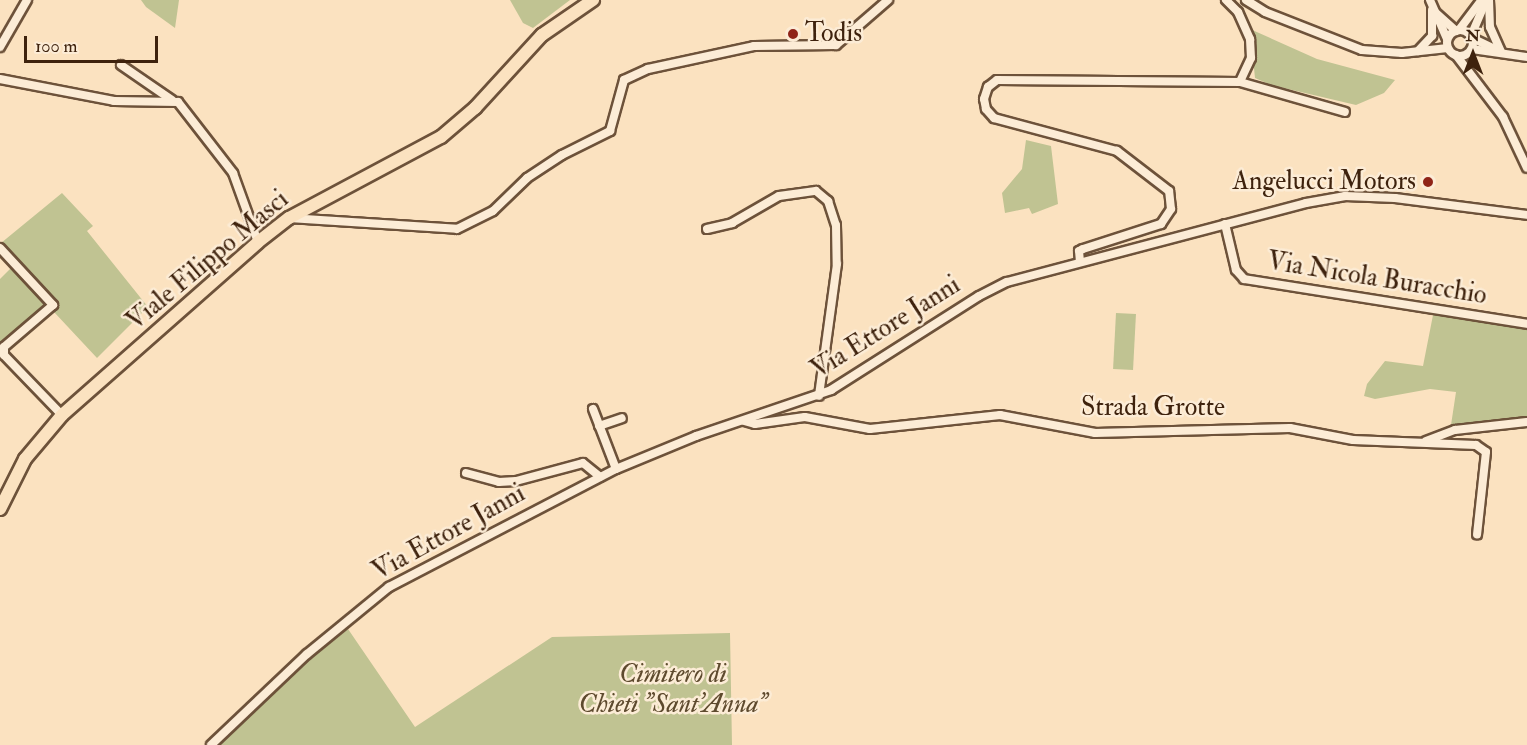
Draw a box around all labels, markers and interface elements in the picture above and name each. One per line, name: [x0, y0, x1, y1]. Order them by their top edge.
place label: Todis: [805, 18, 862, 50]
scale bar: [27, 24, 160, 62]
north arrow: [1443, 24, 1503, 84]
text: N: [1466, 26, 1480, 46]
marker: Todis: [786, 27, 800, 41]
text: 100 m: [35, 35, 78, 58]
place label: Angelucci Motors: [1232, 166, 1416, 198]
marker: Angelucci Motors: [1421, 175, 1435, 189]
street label: Viale Filippo Masci: [121, 184, 295, 338]
street label: Via Nicola Buracchio: [1265, 246, 1489, 312]
street label: Via Ettore Janni: [806, 270, 966, 386]
street label: Strada Grotte: [1081, 392, 1225, 424]
street label: Via Ettore Janni: [367, 478, 531, 588]
park label: Cimitero di Chieti "Sant'Anna": [579, 659, 767, 720]

